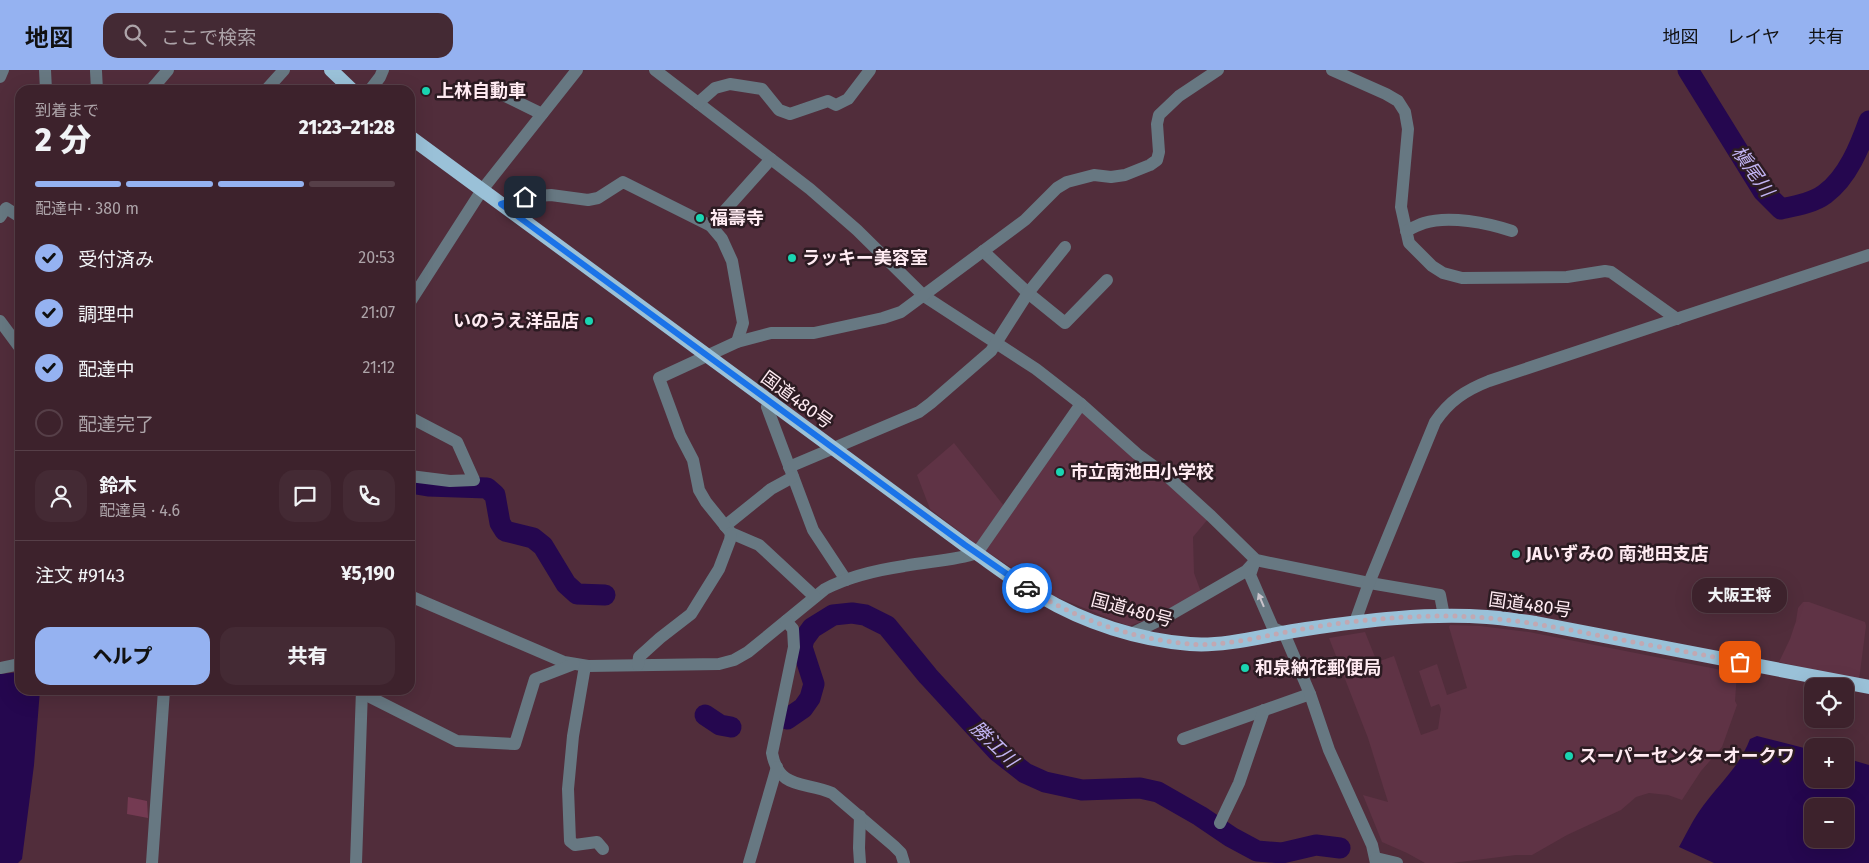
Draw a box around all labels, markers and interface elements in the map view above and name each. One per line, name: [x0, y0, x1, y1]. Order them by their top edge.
search box: [103, 13, 453, 58]
icon: search: [121, 21, 149, 49]
text: 地図: [25, 24, 73, 52]
text: ここで検索: [161, 26, 256, 49]
text: 地図: [1663, 26, 1699, 48]
text: レイヤ: [1727, 26, 1780, 48]
text: 共有: [1808, 26, 1844, 48]
place label: 上林自動車: [436, 80, 526, 102]
marker: 上林自動車: [420, 85, 432, 97]
text: 到着まで: [35, 101, 99, 120]
text: 21:23–21:28: [299, 116, 395, 139]
text: 2 分: [35, 121, 91, 159]
water label: 槇尾川: [1727, 141, 1780, 203]
pin: [504, 176, 546, 218]
icon: home: [511, 183, 539, 211]
text: 配達中 · 380 m: [35, 199, 139, 218]
place label: 福壽寺: [710, 207, 764, 229]
marker: 福壽寺: [694, 212, 706, 224]
icon: check: [35, 244, 63, 272]
place label: ラッキー美容室: [802, 247, 928, 269]
text: 受付済み: [78, 248, 154, 271]
text: 20:53: [358, 248, 395, 267]
marker: ラッキー美容室: [786, 252, 798, 264]
icon: check: [35, 299, 63, 327]
text: 調理中: [78, 303, 135, 326]
text: 21:07: [361, 303, 395, 322]
place label: いのうえ洋品店: [453, 310, 579, 332]
marker: いのうえ洋品店: [583, 315, 595, 327]
icon: check: [35, 354, 63, 382]
text: 配達中: [78, 358, 135, 381]
text: 21:12: [363, 358, 395, 377]
street label: 国道480号: [757, 367, 837, 433]
text: 配達完了: [78, 413, 154, 436]
place label: 市立南池田小学校: [1070, 461, 1214, 483]
marker: 市立南池田小学校: [1054, 466, 1066, 478]
button: person: [35, 470, 87, 522]
button: chat: [279, 470, 331, 522]
button: phone: [343, 470, 395, 522]
text: 鈴木: [99, 474, 137, 497]
text: 配達員 · 4.6: [99, 501, 180, 520]
place label: JAいずみの 南池田支店: [1525, 543, 1709, 565]
marker: JAいずみの 南池田支店: [1510, 548, 1522, 560]
text: ¥5,190: [341, 562, 395, 585]
courier: [1002, 563, 1052, 613]
text: 注文 #9143: [35, 564, 125, 587]
icon: car: [1013, 574, 1041, 602]
callout: 大阪王将: [1692, 577, 1788, 612]
text: 大阪王将: [1707, 586, 1772, 605]
street label: 国道480号: [1487, 588, 1573, 622]
street label: 国道480号: [1089, 589, 1175, 631]
one-way arrow: [1256, 593, 1264, 607]
button: ヘルプ: [35, 627, 210, 685]
button: 共有: [220, 627, 395, 685]
pin: [1719, 641, 1761, 683]
icon: bag: [1726, 648, 1754, 676]
place label: 和泉納花郵便局: [1255, 657, 1381, 679]
marker: 和泉納花郵便局: [1239, 662, 1251, 674]
map controls: [1804, 678, 1854, 848]
button: locate: [1804, 678, 1854, 728]
water label: 勝江川: [966, 716, 1024, 773]
button: +: [1804, 738, 1854, 788]
place label: スーパーセンターオークワ: [1579, 745, 1795, 767]
marker: スーパーセンターオークワ: [1563, 750, 1575, 762]
button: −: [1804, 798, 1854, 848]

